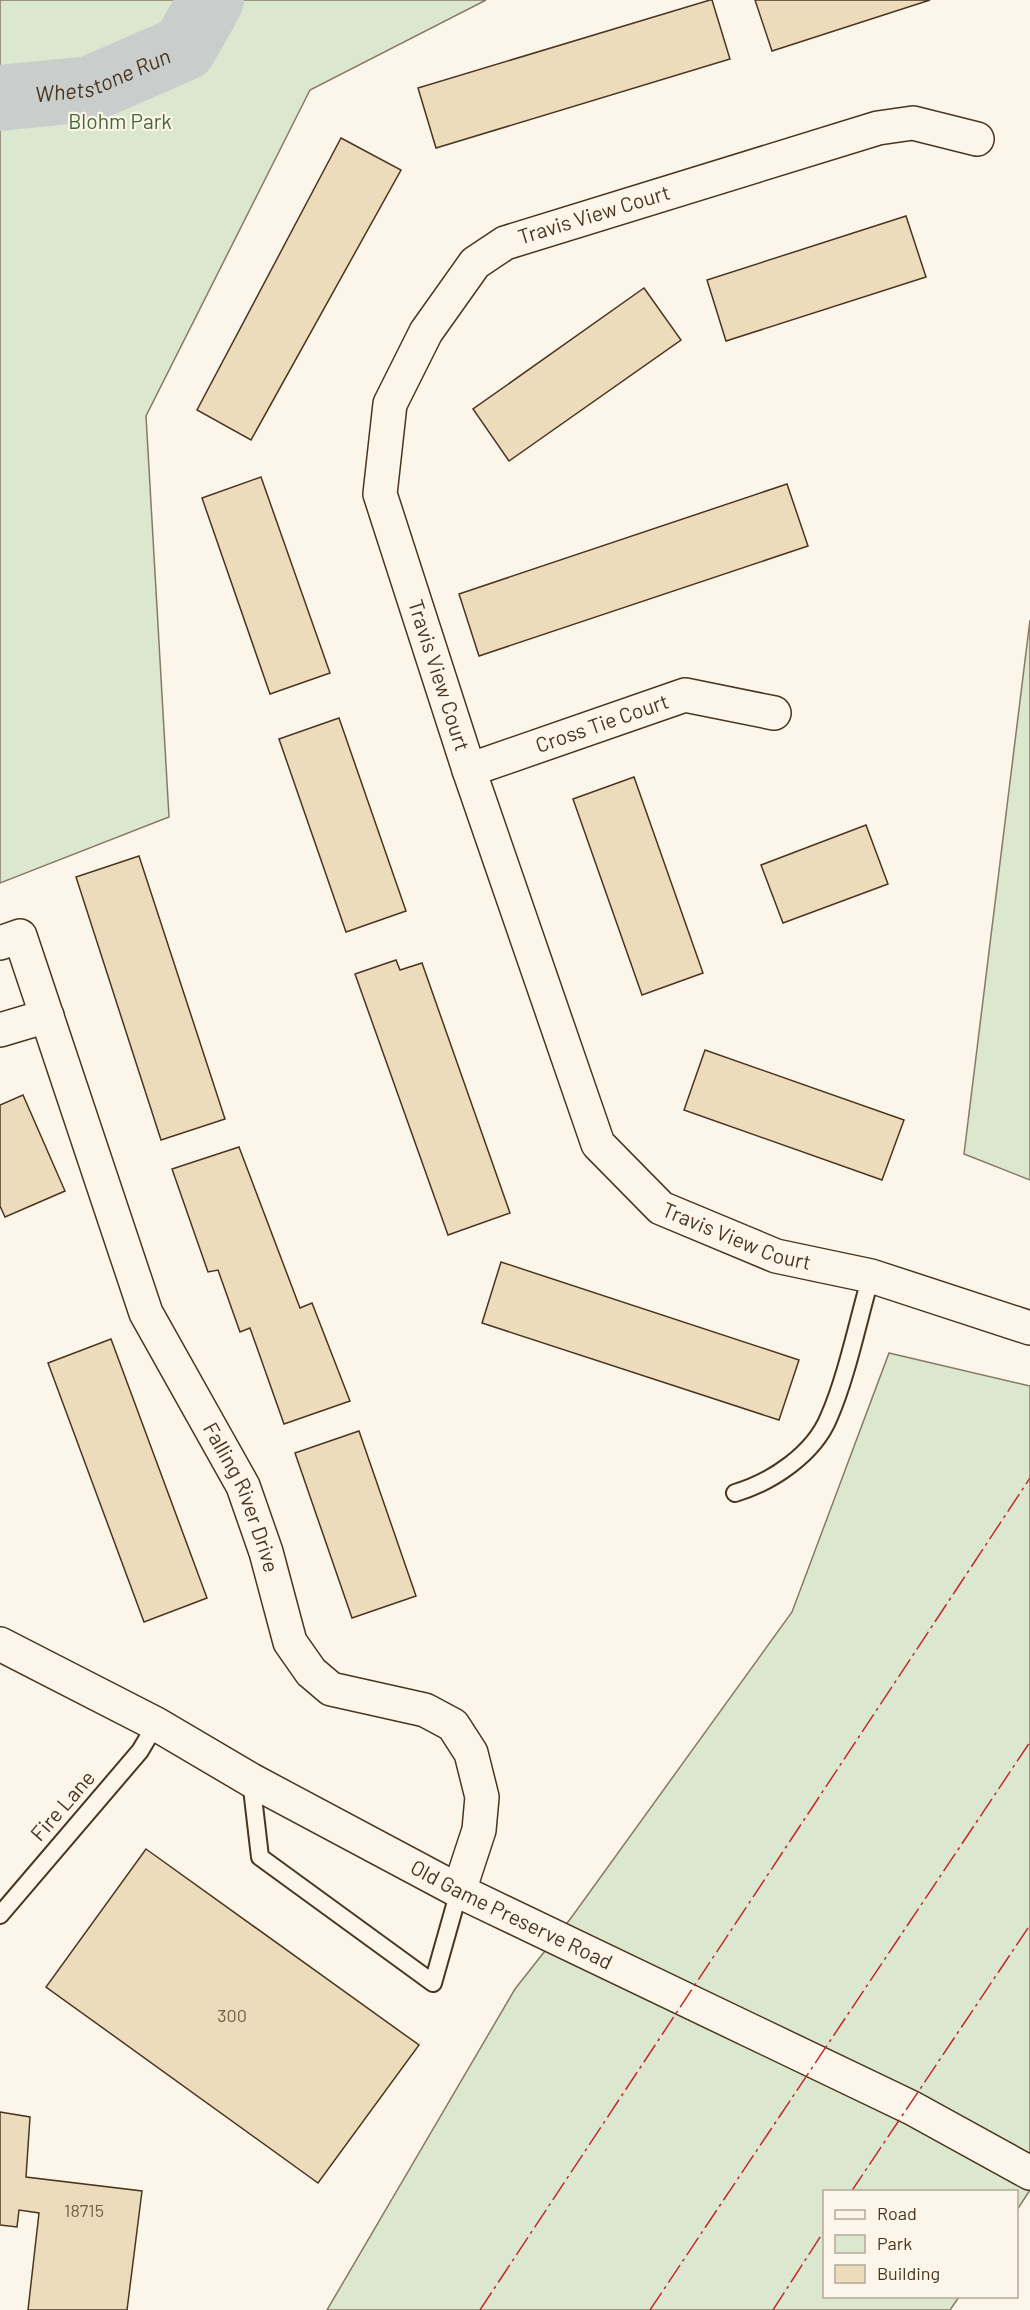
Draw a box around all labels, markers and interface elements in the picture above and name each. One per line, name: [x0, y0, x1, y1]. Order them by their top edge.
water label: Whetstone Run: [34, 42, 174, 106]
park label: Blohm Park: [68, 108, 172, 133]
street label: Travis View Court: [515, 179, 673, 249]
street label: Travis View Court: [404, 596, 476, 754]
street label: Cross Tie Court: [532, 688, 672, 757]
street label: Travis View Court: [659, 1196, 814, 1274]
street label: Falling River Drive: [199, 1417, 285, 1575]
street label: Fire Lane: [24, 1765, 99, 1845]
street label: Old Game Preserve Road: [407, 1854, 617, 1974]
house number: 300: [217, 2004, 247, 2026]
legend: [823, 2190, 1018, 2298]
house number: 18715: [64, 2199, 104, 2221]
text: Road: [877, 2202, 917, 2224]
text: Park: [877, 2232, 912, 2254]
text: Building: [877, 2262, 940, 2284]

